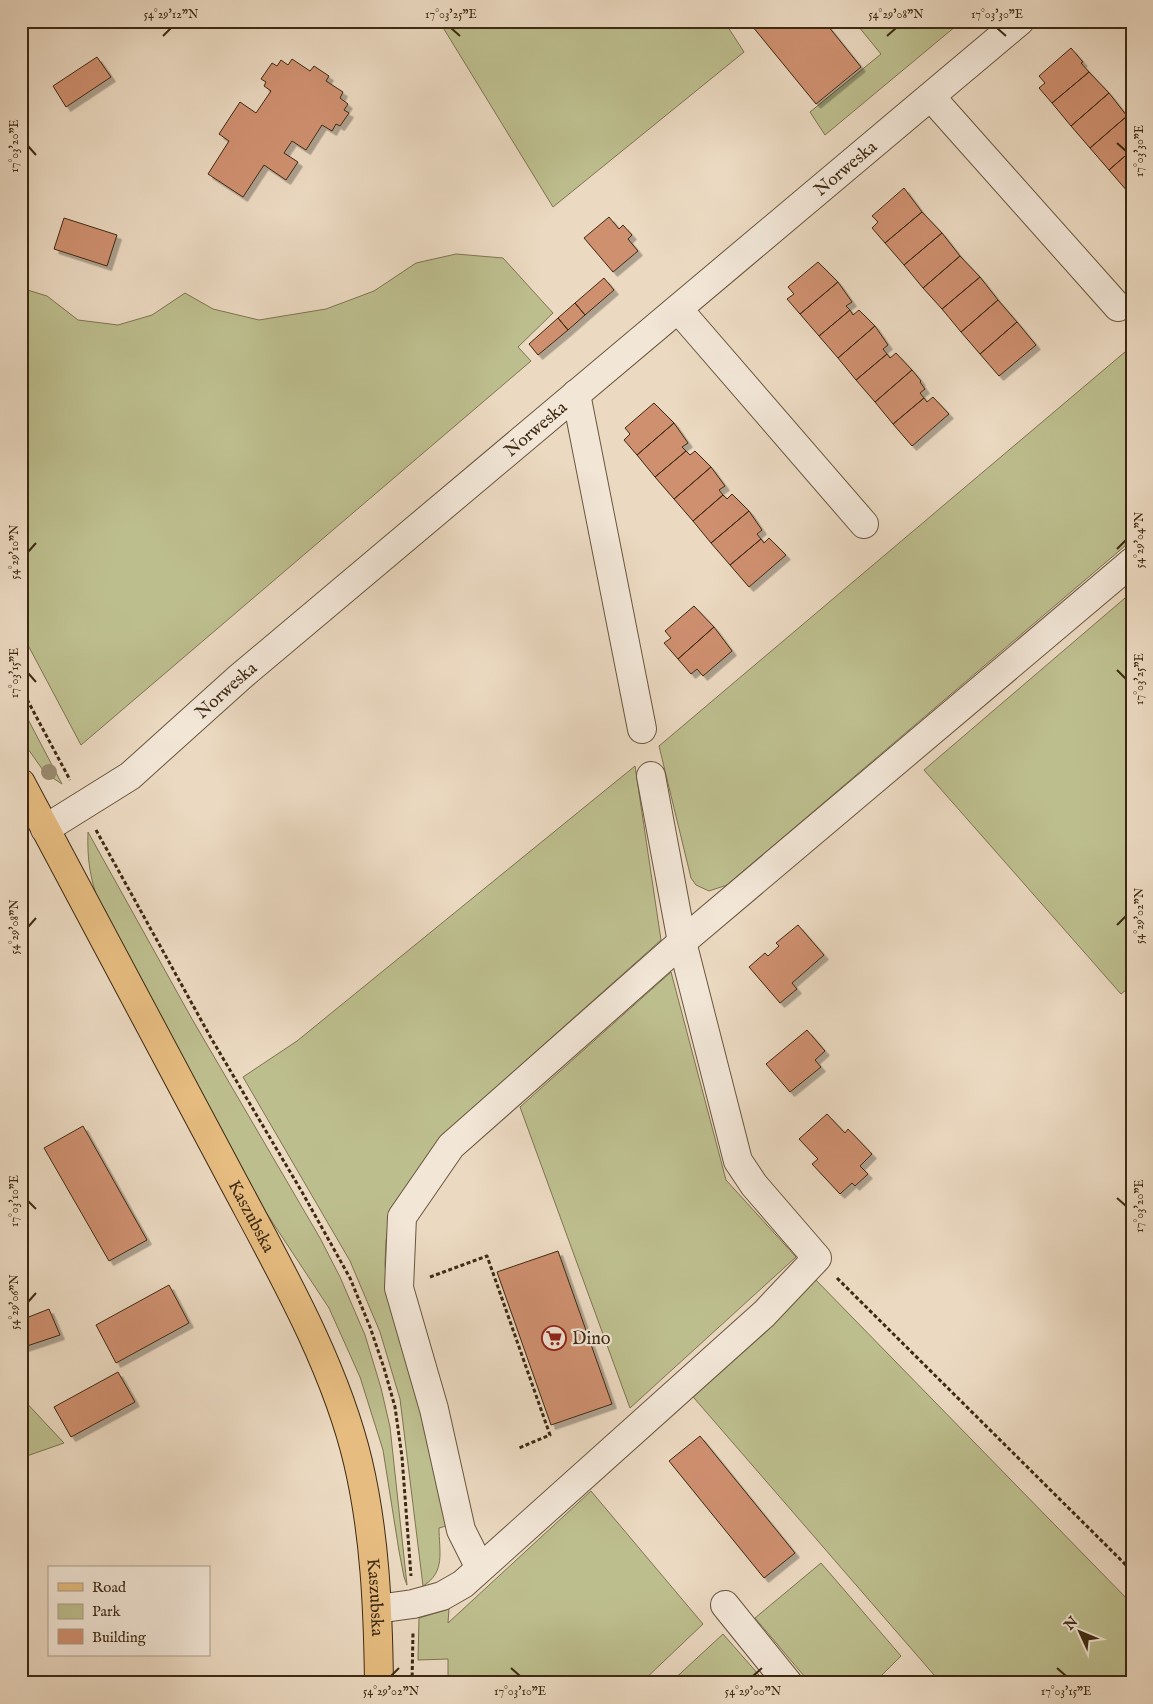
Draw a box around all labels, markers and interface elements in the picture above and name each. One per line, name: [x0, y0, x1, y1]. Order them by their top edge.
text: 54°29'12"N: [144, 7, 199, 22]
text: 17°03'25"E: [425, 7, 477, 22]
text: 54°29'08"N: [868, 7, 924, 22]
text: 17°03'30"E: [971, 7, 1023, 22]
text: 17°03'20"E: [7, 119, 22, 173]
text: 17°03'30"E: [1132, 125, 1147, 177]
street label: Norweska: [810, 136, 883, 202]
street label: Norweska: [500, 397, 573, 463]
text: 54°29'04"N: [1132, 511, 1147, 568]
text: 54°29'10"N: [7, 524, 22, 579]
text: 17°03'15"E: [7, 648, 22, 698]
text: 17°03'25"E: [1132, 653, 1147, 705]
street label: Norweska: [191, 657, 263, 725]
text: 54°29'02"N: [1132, 887, 1147, 944]
text: 54°29'08"N: [7, 899, 22, 955]
text: 17°03'10"E: [7, 1175, 22, 1227]
street label: Kaszubska: [222, 1177, 279, 1257]
text: 17°03'20"E: [1132, 1179, 1147, 1233]
text: 54°29'06"N: [7, 1274, 22, 1330]
supermarket icon: Dino: [541, 1325, 567, 1351]
place label: Dino: [572, 1328, 611, 1351]
street label: Kaszubska: [360, 1557, 388, 1637]
legend: [48, 1566, 210, 1656]
text: Road: [92, 1578, 127, 1597]
text: Park: [92, 1602, 122, 1621]
north arrow: [1056, 1606, 1106, 1656]
text: N: [1060, 1613, 1082, 1635]
text: Building: [92, 1628, 147, 1647]
text: 54°29'02"N: [363, 1684, 420, 1699]
text: 17°03'10"E: [494, 1684, 546, 1699]
text: 54°29'00"N: [725, 1684, 782, 1699]
text: 17°03'15"E: [1041, 1684, 1091, 1699]

